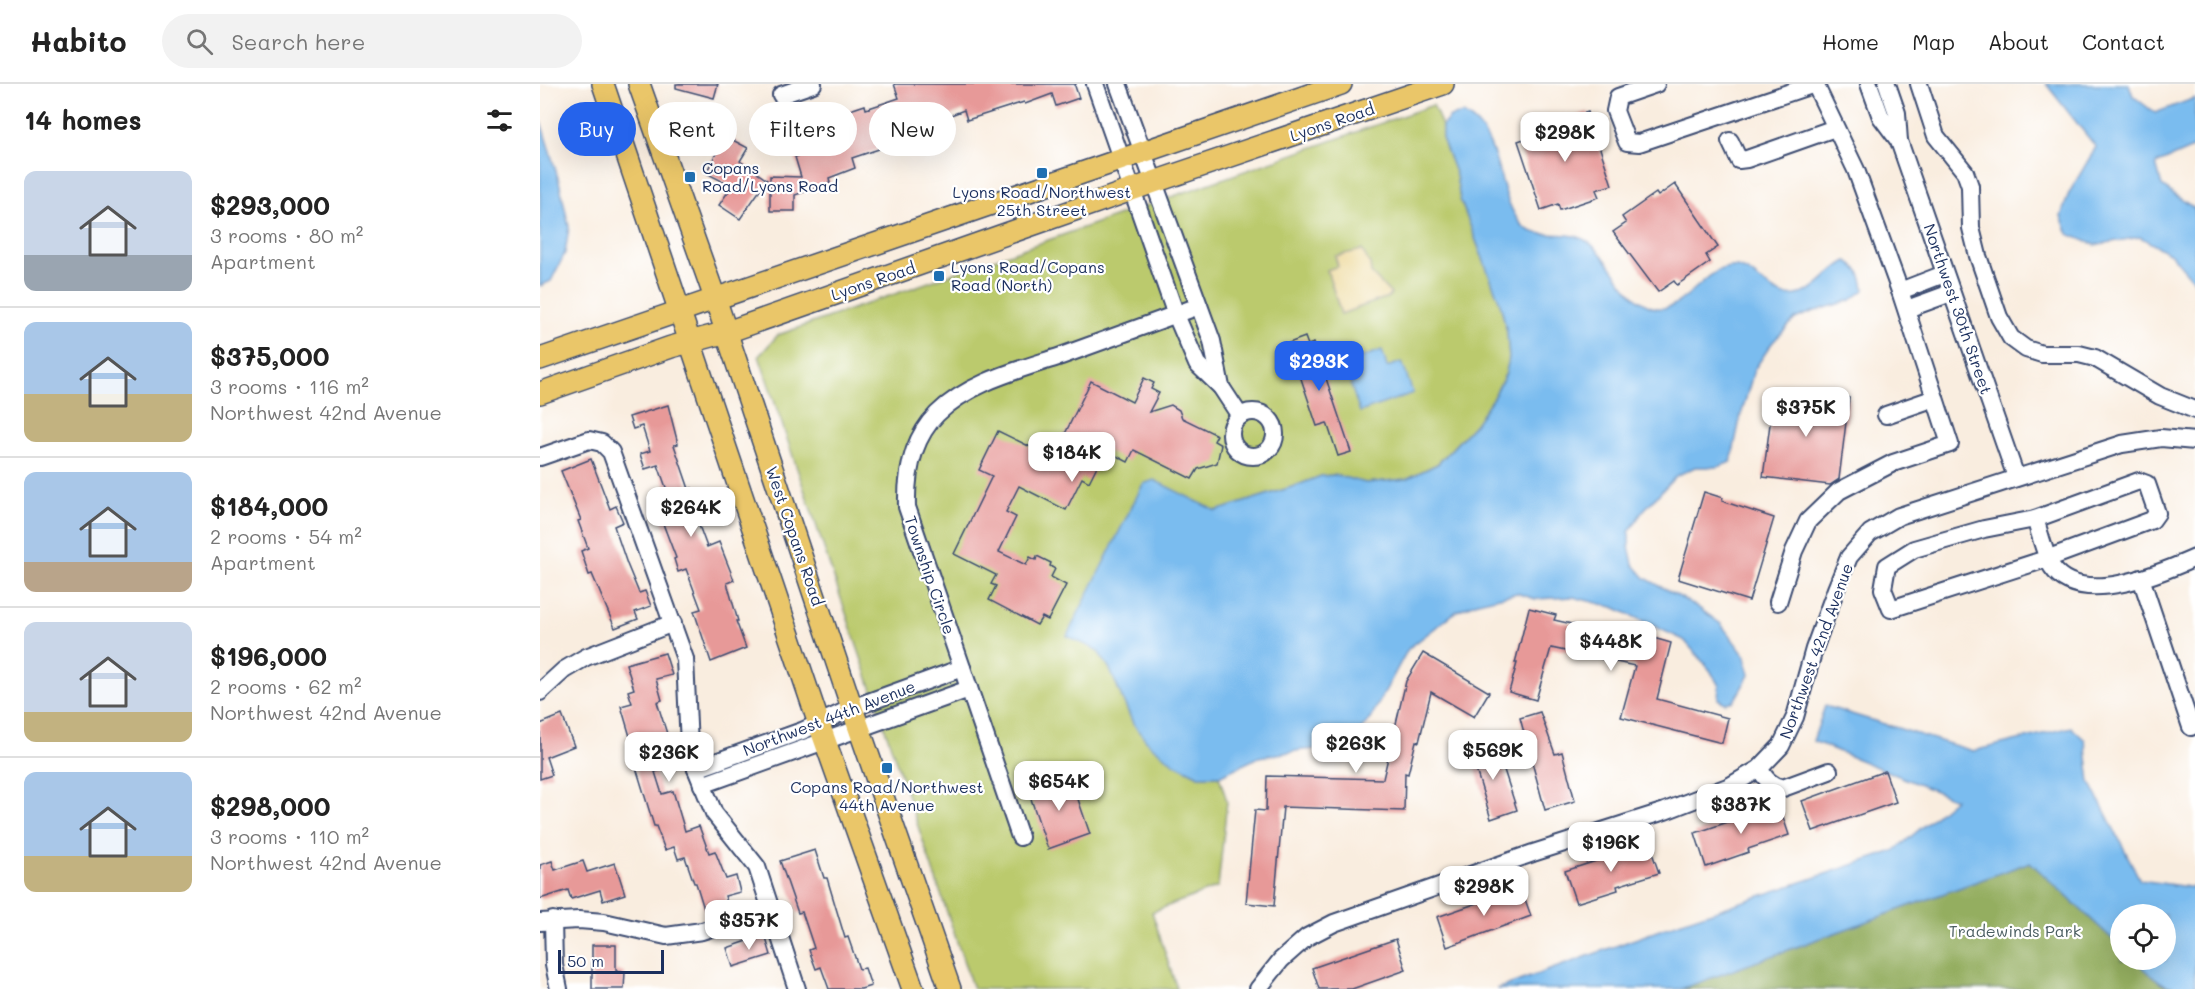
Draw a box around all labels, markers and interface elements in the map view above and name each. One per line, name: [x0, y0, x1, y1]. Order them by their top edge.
search box: [162, 14, 582, 68]
text: Habito: [30, 23, 126, 59]
icon: search: [183, 25, 216, 58]
text: Search here: [231, 27, 365, 56]
text: Home: [1822, 28, 1879, 55]
text: Map: [1912, 28, 1955, 55]
text: About: [1988, 28, 2049, 55]
text: Contact: [2082, 28, 2165, 55]
street label: Lyons Road: [1287, 97, 1377, 146]
chip: Buy: [558, 102, 636, 156]
chip: Rent: [648, 102, 737, 156]
chip: Filters: [749, 102, 857, 156]
chip: New: [869, 102, 956, 156]
text: 14 homes: [24, 103, 142, 137]
icon: filters: [483, 104, 516, 137]
pin: $298K: [1523, 112, 1607, 163]
text: $298K: [1534, 118, 1596, 144]
place label: Copans Road/Lyons Road: [702, 157, 838, 196]
marker: Lyons Road/Northwest 25th Street: [1035, 166, 1049, 180]
marker: Copans Road/Lyons Road: [683, 170, 697, 184]
place label: Lyons Road/Northwest 25th Street: [953, 181, 1131, 220]
text: $293,000: [210, 188, 330, 222]
icon: home: [72, 195, 144, 267]
street label: Northwest 30th Street: [1919, 221, 1998, 397]
text: 3 rooms · 80 m²: [210, 222, 363, 248]
text: Apartment: [210, 248, 316, 274]
street label: Lyons Road: [828, 256, 918, 305]
place label: Lyons Road/Copans Road (North): [951, 256, 1105, 295]
marker: Lyons Road/Copans Road (North): [932, 269, 946, 283]
text: $375,000: [210, 339, 329, 373]
pin: $293K: [1277, 341, 1361, 392]
icon: home: [72, 346, 144, 418]
text: $293K: [1289, 347, 1349, 373]
text: 3 rooms · 116 m²: [210, 373, 369, 399]
pin: $375K: [1764, 387, 1848, 438]
text: $375K: [1776, 393, 1836, 419]
text: Northwest 42nd Avenue: [210, 399, 442, 425]
pin: $184K: [1030, 432, 1114, 483]
text: $184K: [1042, 438, 1102, 464]
street label: West Copans Road: [762, 463, 829, 608]
pin: $264K: [649, 487, 733, 538]
text: $184,000: [210, 489, 328, 523]
text: $264K: [660, 493, 722, 519]
icon: home: [72, 496, 144, 568]
street label: Township Circle: [900, 513, 961, 637]
text: 2 rooms · 54 m²: [210, 523, 362, 549]
text: Apartment: [210, 549, 316, 575]
street label: Northwest 42nd Avenue: [1774, 560, 1857, 742]
pin: $448K: [1569, 621, 1653, 672]
text: $448K: [1579, 627, 1643, 653]
text: $196,000: [210, 639, 327, 673]
icon: home: [72, 646, 144, 718]
text: 2 rooms · 62 m²: [210, 673, 362, 699]
street label: Northwest 44th Avenue: [740, 675, 918, 760]
text: Northwest 42nd Avenue: [210, 699, 442, 725]
pin: $263K: [1314, 723, 1398, 774]
text: $263K: [1326, 729, 1386, 755]
pin: $569K: [1451, 730, 1535, 781]
pin: $236K: [627, 732, 711, 783]
text: $569K: [1462, 736, 1524, 762]
text: $236K: [639, 738, 699, 764]
marker: Copans Road/Northwest 44th Avenue: [880, 761, 894, 775]
pin: $654K: [1017, 761, 1101, 812]
text: $654K: [1028, 767, 1090, 793]
place label: Copans Road/Northwest 44th Avenue: [790, 776, 984, 815]
pin: $387K: [1699, 784, 1783, 835]
text: $298,000: [210, 789, 330, 823]
text: $387K: [1710, 790, 1772, 816]
icon: home: [72, 796, 144, 868]
pin: $196K: [1569, 822, 1653, 873]
text: 3 rooms · 110 m²: [210, 823, 369, 849]
text: $196K: [1582, 828, 1640, 854]
text: Northwest 42nd Avenue: [210, 849, 442, 875]
pin: $298K: [1442, 866, 1526, 917]
text: $298K: [1453, 872, 1515, 898]
pin: $357K: [707, 900, 791, 951]
map controls: [2110, 904, 2176, 970]
button: locate: [2110, 904, 2176, 970]
text: $357K: [719, 906, 779, 932]
park label: Tradewinds Park: [1949, 920, 2081, 941]
scale bar: [558, 947, 664, 974]
text: 50 m: [567, 950, 604, 971]

